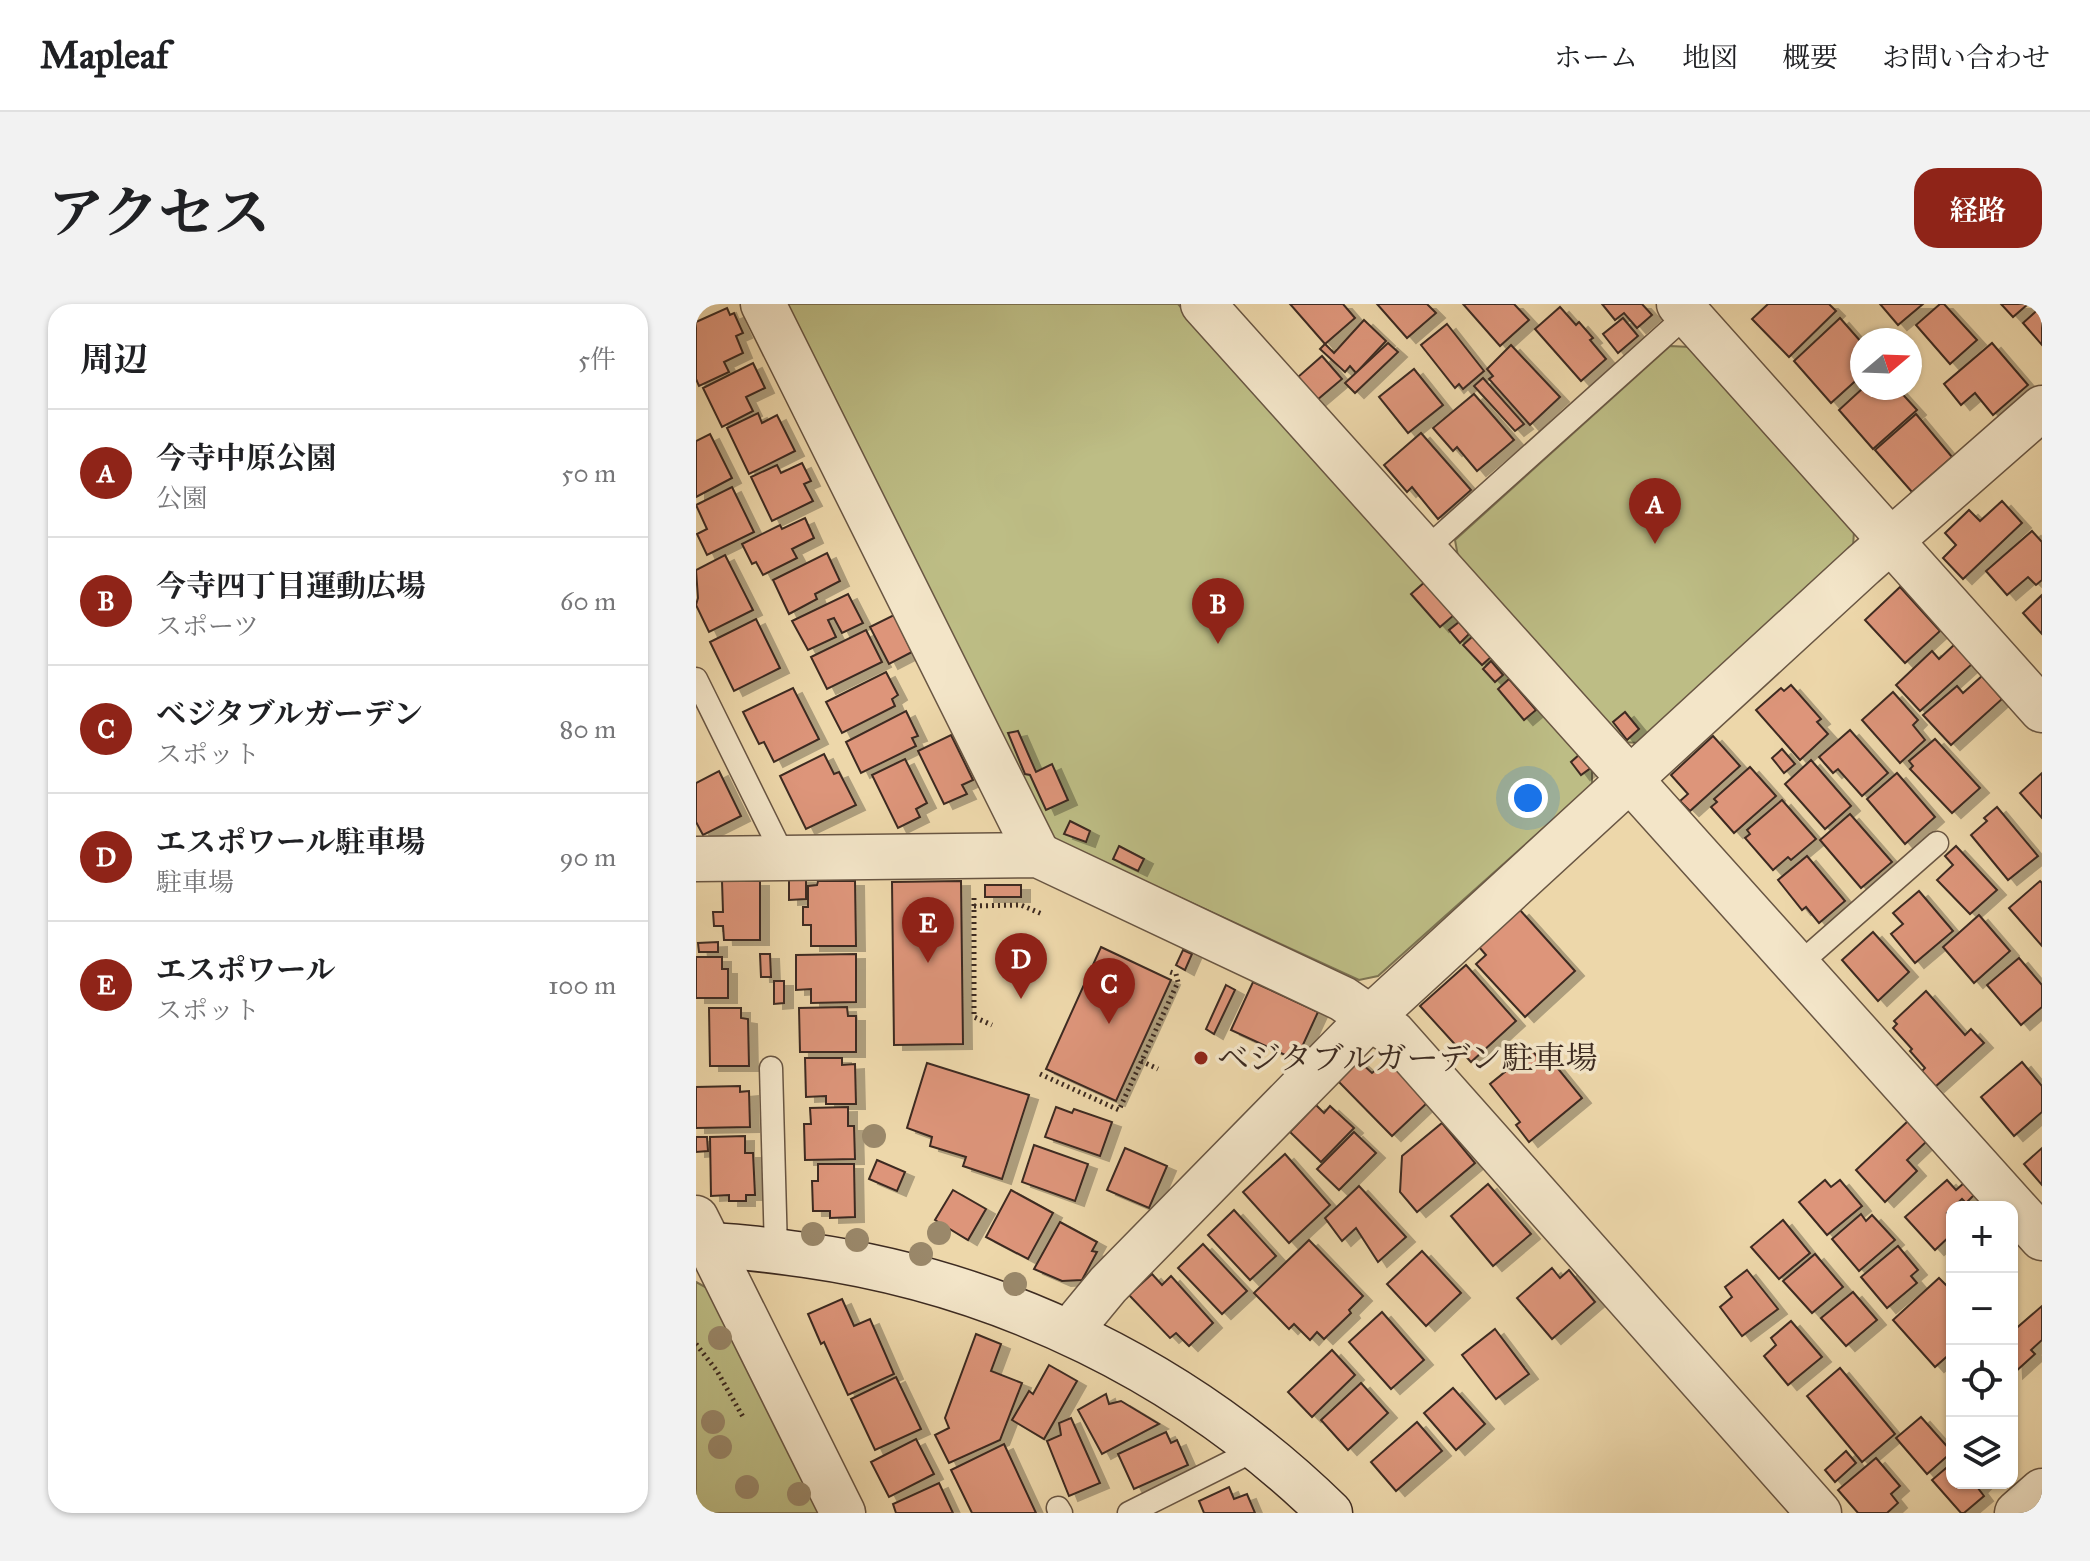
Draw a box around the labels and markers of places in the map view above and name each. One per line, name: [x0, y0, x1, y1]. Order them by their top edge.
pin: A: [1629, 478, 1681, 544]
pin: B: [1192, 578, 1244, 644]
pin: E: [902, 897, 954, 963]
pin: D: [995, 933, 1047, 999]
pin: C: [1083, 958, 1135, 1024]
place label: ベジタブルガーデン駐車場: [1217, 1039, 1598, 1078]
marker: ベジタブルガーデン駐車場: [1192, 1049, 1210, 1067]

